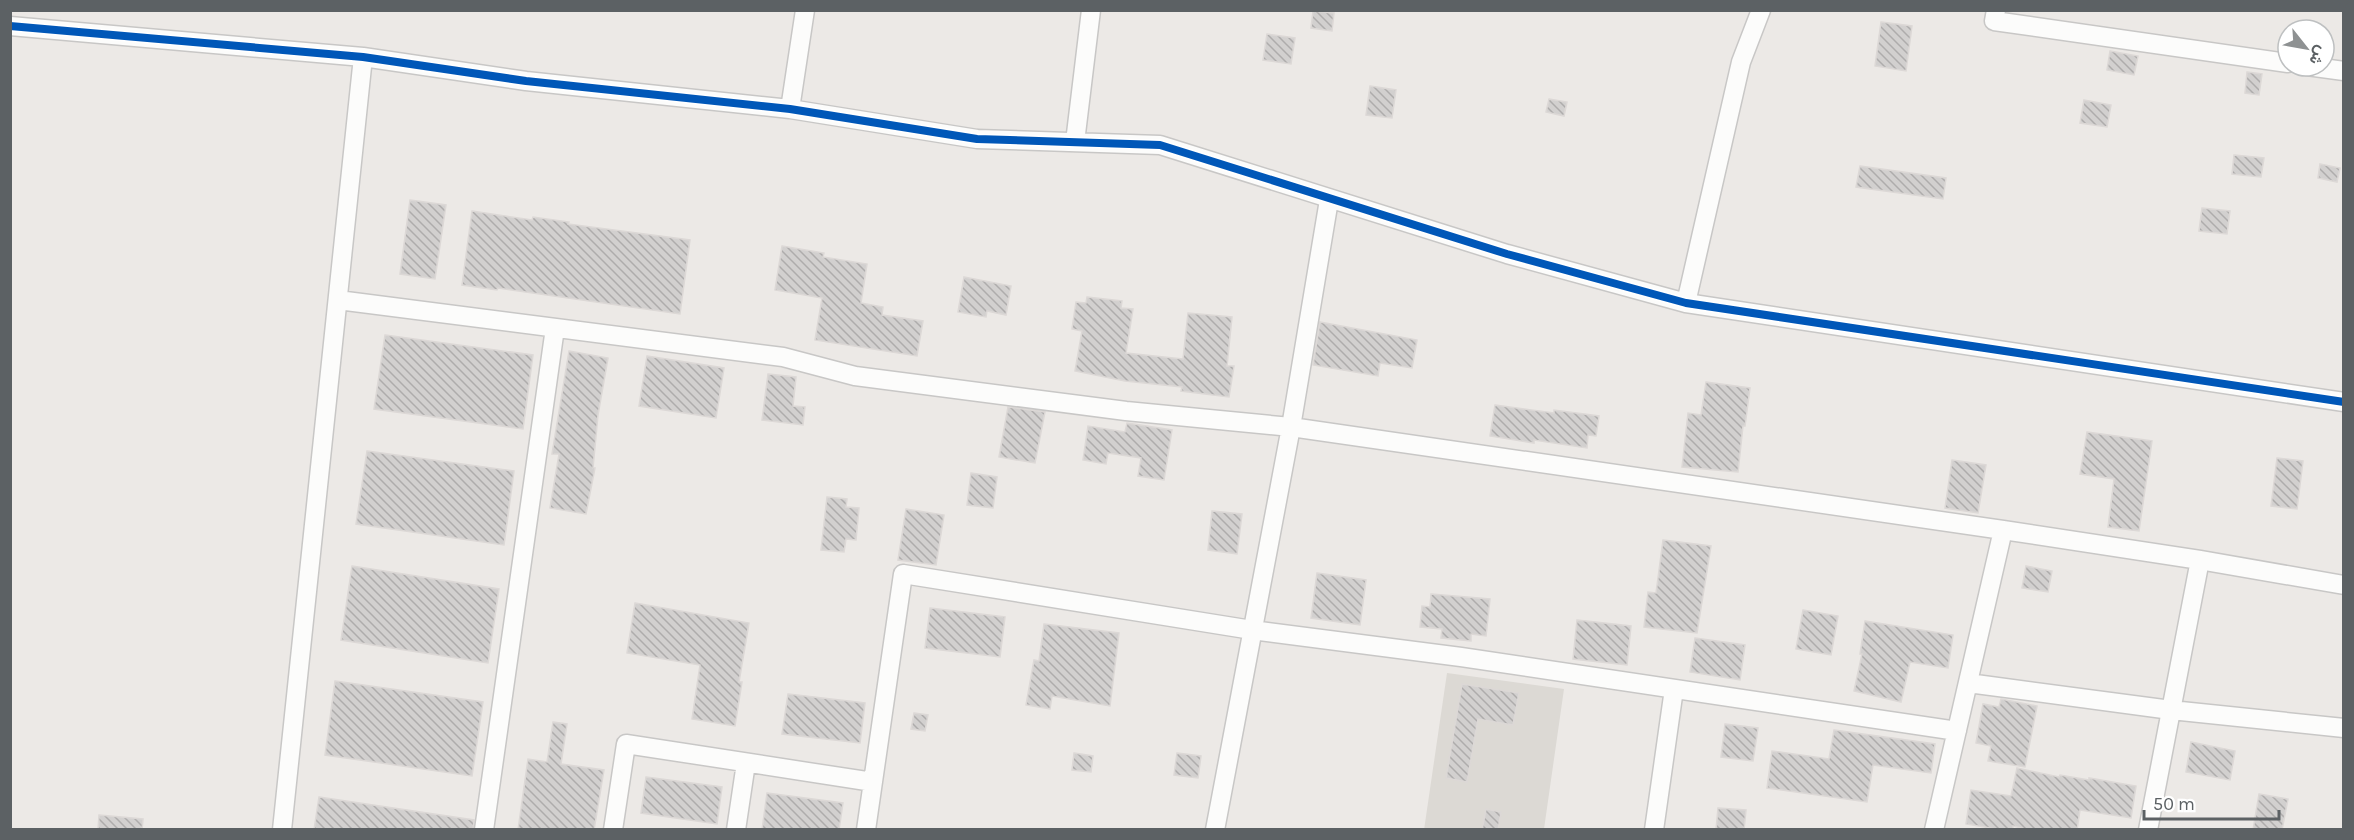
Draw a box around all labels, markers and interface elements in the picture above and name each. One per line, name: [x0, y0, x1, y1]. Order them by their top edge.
north arrow: [2276, 18, 2336, 78]
text: ش: [2305, 42, 2332, 69]
scale bar: [2144, 783, 2279, 821]
text: 50 m: [2153, 793, 2195, 815]

